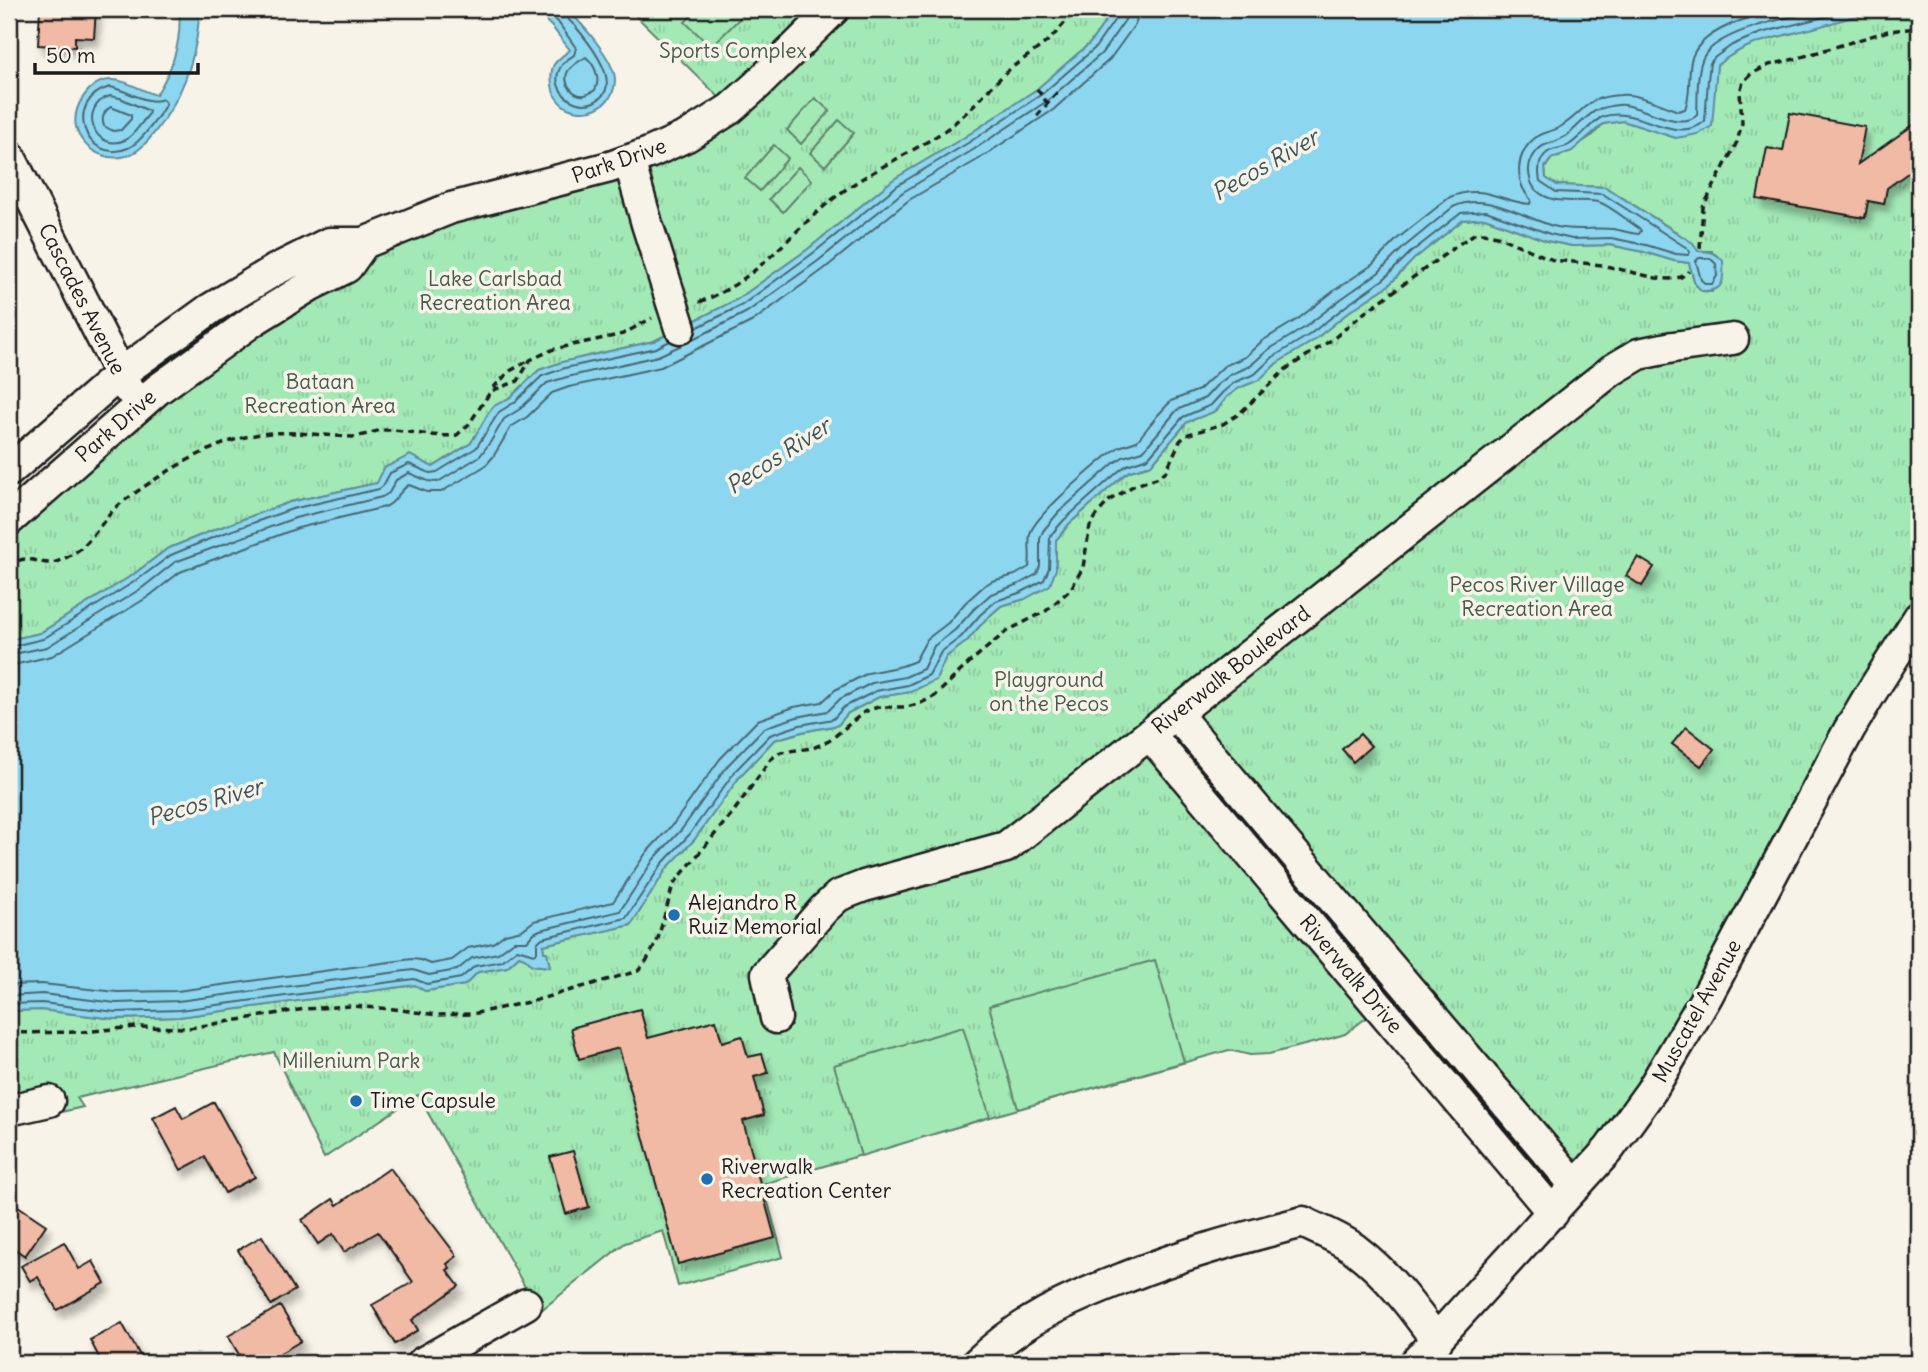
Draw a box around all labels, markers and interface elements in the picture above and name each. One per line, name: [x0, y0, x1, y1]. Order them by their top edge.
scale bar: [35, 32, 198, 76]
park label: Sports Complex: [659, 37, 807, 64]
text: 50 m: [46, 42, 95, 69]
water label: Pecos River: [1206, 121, 1326, 207]
street label: Park Drive: [568, 132, 670, 189]
street label: Cascades Avenue: [33, 219, 132, 379]
park label: Lake Carlsbad Recreation Area: [419, 265, 571, 316]
park label: Bataan Recreation Area: [244, 368, 396, 419]
street label: Park Drive: [70, 383, 162, 468]
water label: Pecos River: [720, 410, 837, 500]
park label: Pecos River Village Recreation Area: [1449, 571, 1625, 622]
street label: Riverwalk Boulevard: [1146, 599, 1315, 740]
park label: Playground on the Pecos: [989, 666, 1109, 717]
water label: Pecos River: [144, 771, 268, 832]
place label: Alejandro R Ruiz Memorial: [688, 889, 822, 940]
marker: Alejandro R Ruiz Memorial: [666, 907, 682, 923]
street label: Riverwalk Drive: [1294, 909, 1409, 1039]
street label: Muscatel Avenue: [1646, 934, 1747, 1087]
park label: Millenium Park: [282, 1047, 420, 1074]
place label: Time Capsule: [370, 1087, 496, 1114]
marker: Time Capsule: [348, 1093, 364, 1109]
place label: Riverwalk Recreation Center: [721, 1153, 892, 1204]
marker: Riverwalk Recreation Center: [699, 1171, 715, 1187]

